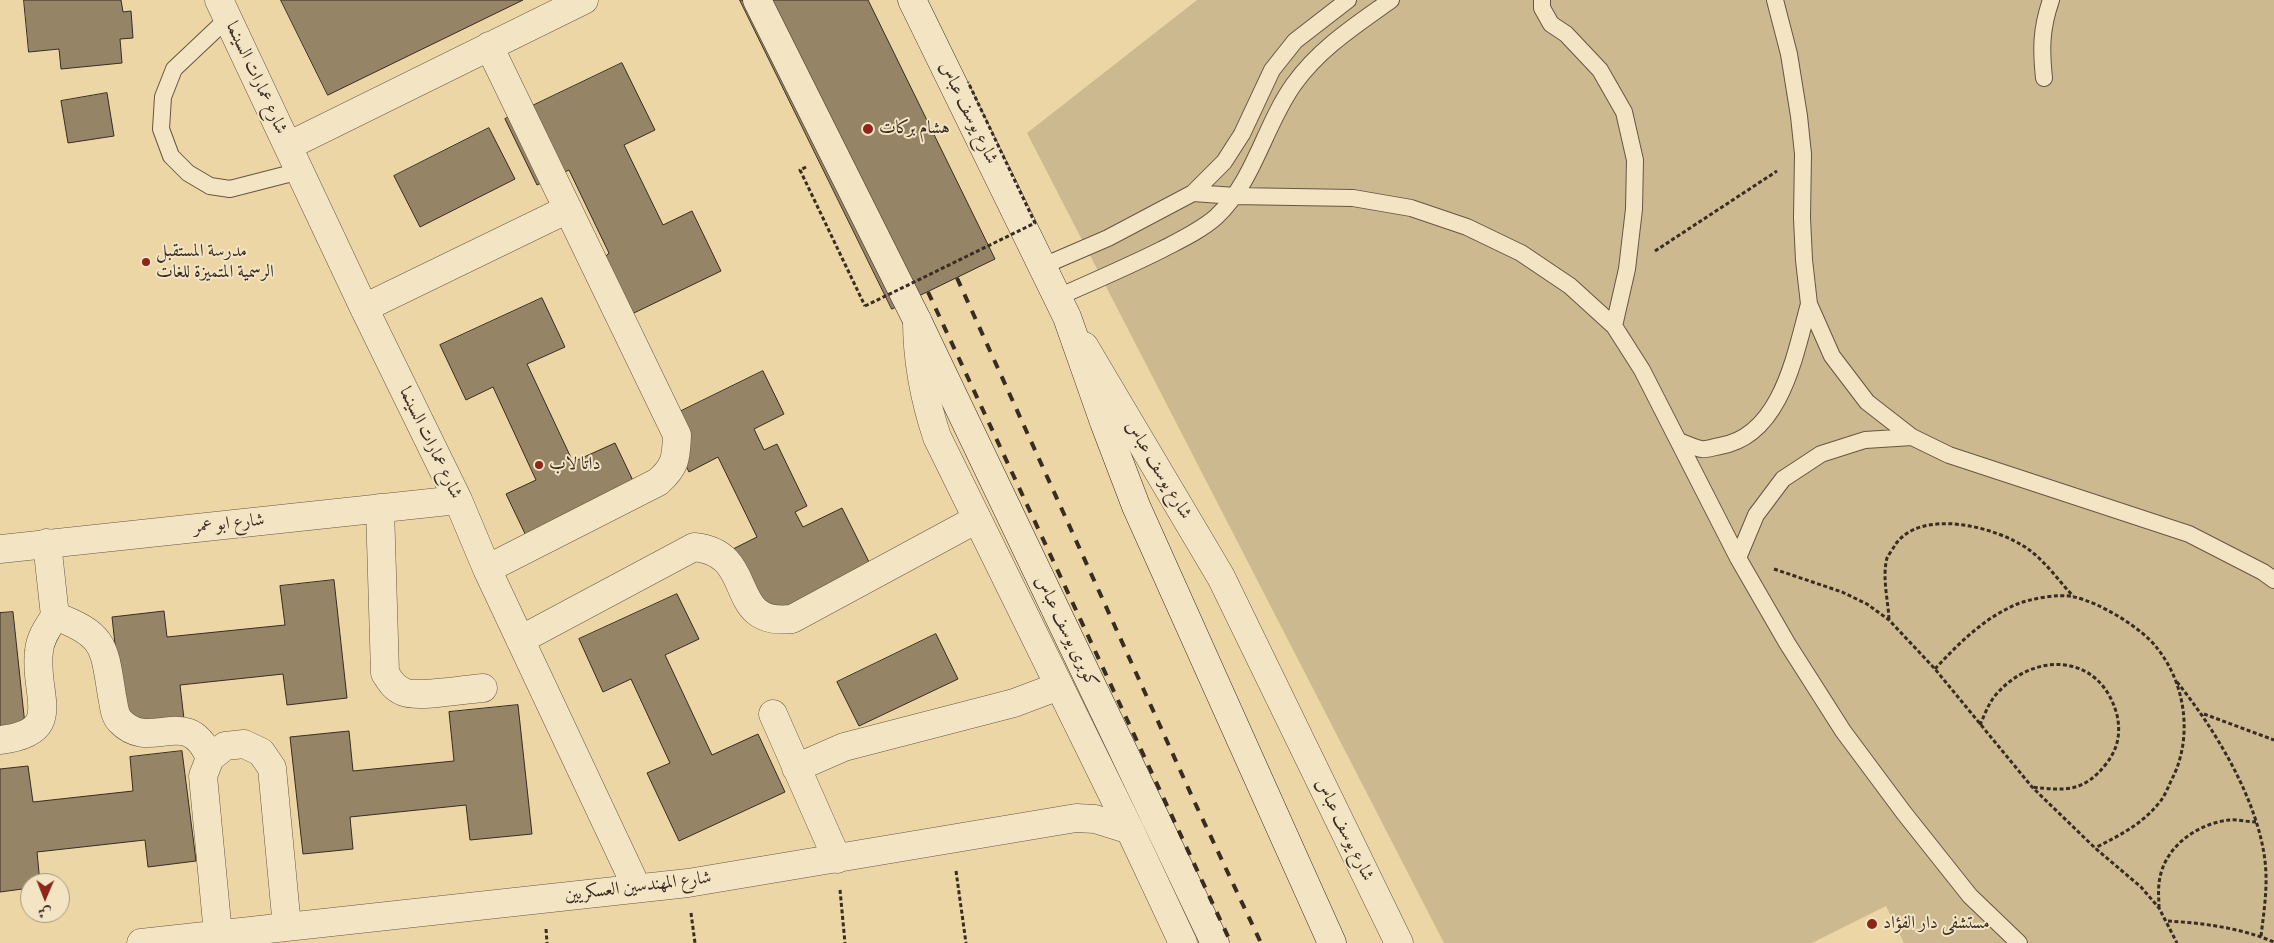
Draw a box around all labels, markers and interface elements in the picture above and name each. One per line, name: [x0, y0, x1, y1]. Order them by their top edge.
street label: شارع عمارات السينما: [220, 18, 292, 138]
street label: شارع يوسف عباس: [934, 58, 1002, 168]
place label: هشام بركات: [879, 118, 950, 140]
marker: هشام بركات: [861, 122, 875, 136]
place label: مدرسة المستقبل الرسمية المتميزة للغات: [156, 241, 274, 284]
marker: مدرسة المستقبل الرسمية المتميزة للغات: [140, 256, 152, 268]
street label: شارع عمارات السينما: [394, 384, 466, 502]
street label: شارع يوسف عباس: [1120, 417, 1196, 523]
place label: داتا لاب: [549, 454, 600, 476]
marker: داتا لاب: [533, 459, 545, 471]
street label: شارع ابو عمر: [193, 510, 265, 538]
street label: كوبرى يوسف عباس: [1030, 572, 1102, 692]
street label: شارع يوسف عباس: [1310, 775, 1378, 885]
street label: شارع المهندسين العسكريين: [563, 867, 713, 907]
north arrow: [20, 873, 70, 923]
text: ش: [38, 903, 52, 921]
place label: مستشفى دار الفؤاد: [1883, 913, 1990, 935]
marker: مستشفى دار الفؤاد: [1865, 917, 1879, 931]

